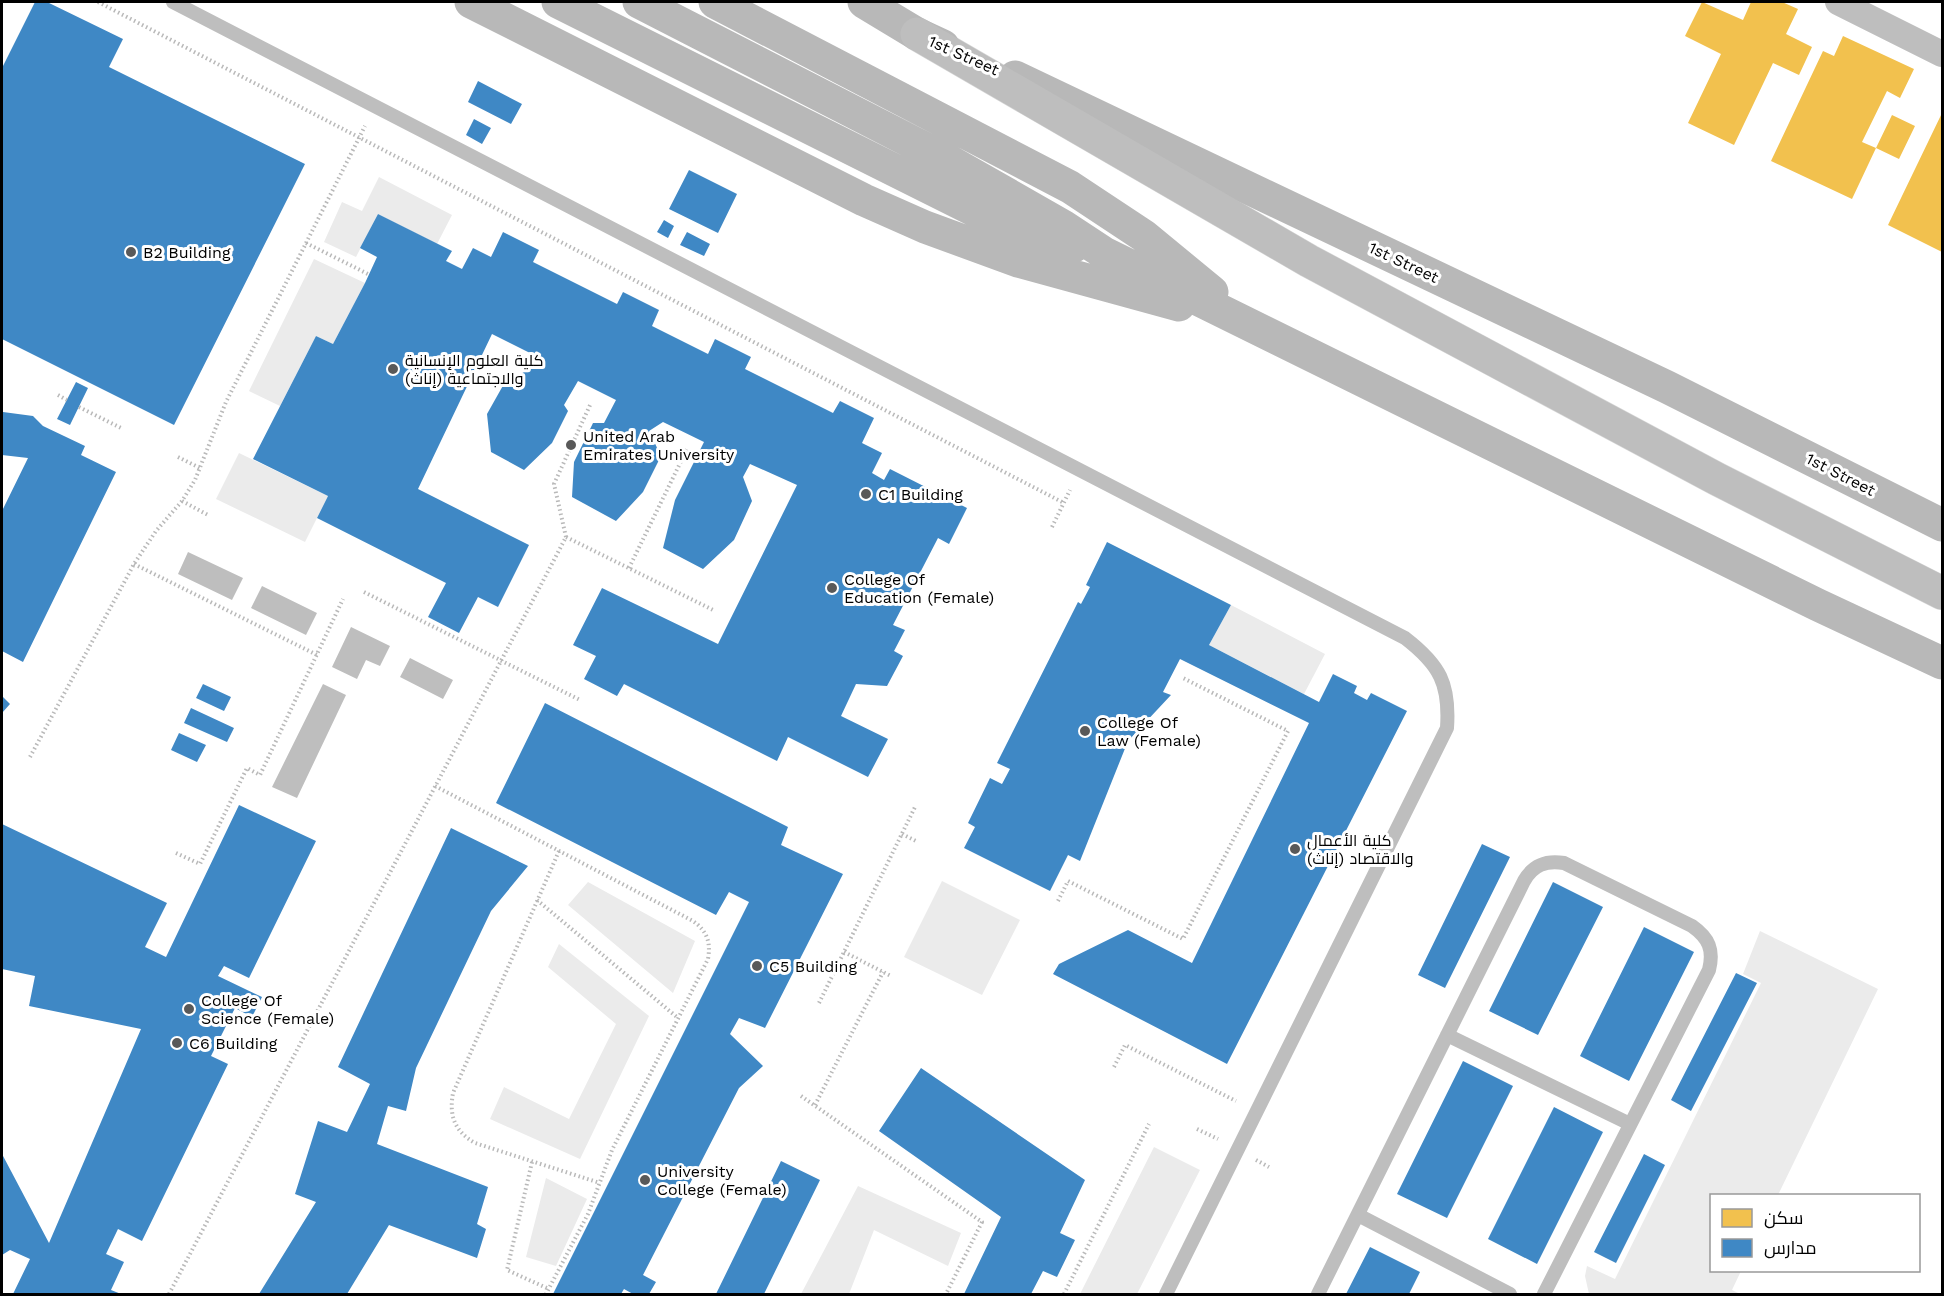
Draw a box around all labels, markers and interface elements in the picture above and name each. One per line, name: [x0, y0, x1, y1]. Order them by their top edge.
street label: 1st Street: [926, 32, 1002, 80]
street label: 1st Street: [1366, 238, 1442, 287]
place label: B2 Building: [143, 243, 231, 262]
marker: B2 Building: [124, 245, 138, 259]
place label: كلية العلوم الإنسانية والاجتماعية (إناث): [405, 351, 543, 388]
marker: كلية العلوم الإنسانية والاجتماعية (إناث): [386, 362, 400, 376]
place label: United Arab Emirates University: [583, 427, 735, 464]
marker: United Arab Emirates University: [564, 438, 578, 452]
street label: 1st Street: [1803, 449, 1879, 500]
place label: C1 Building: [878, 485, 963, 504]
marker: C1 Building: [859, 487, 873, 501]
place label: College Of Education (Female): [844, 570, 994, 607]
marker: College Of Education (Female): [825, 581, 839, 595]
place label: College Of Law (Female): [1097, 713, 1201, 750]
marker: College Of Law (Female): [1078, 724, 1092, 738]
place label: كلية الأعمال والاقتصاد (إناث): [1307, 831, 1413, 868]
marker: كلية الأعمال والاقتصاد (إناث): [1288, 842, 1302, 856]
place label: C5 Building: [769, 957, 857, 976]
marker: C5 Building: [750, 959, 764, 973]
place label: College Of Science (Female): [201, 991, 334, 1028]
marker: College Of Science (Female): [182, 1002, 196, 1016]
place label: C6 Building: [189, 1034, 278, 1053]
marker: C6 Building: [170, 1036, 184, 1050]
place label: University College (Female): [657, 1162, 787, 1199]
marker: University College (Female): [638, 1173, 652, 1187]
legend: [1710, 1194, 1920, 1272]
text: سكن: [1764, 1207, 1803, 1229]
text: مدارس: [1764, 1237, 1817, 1259]

